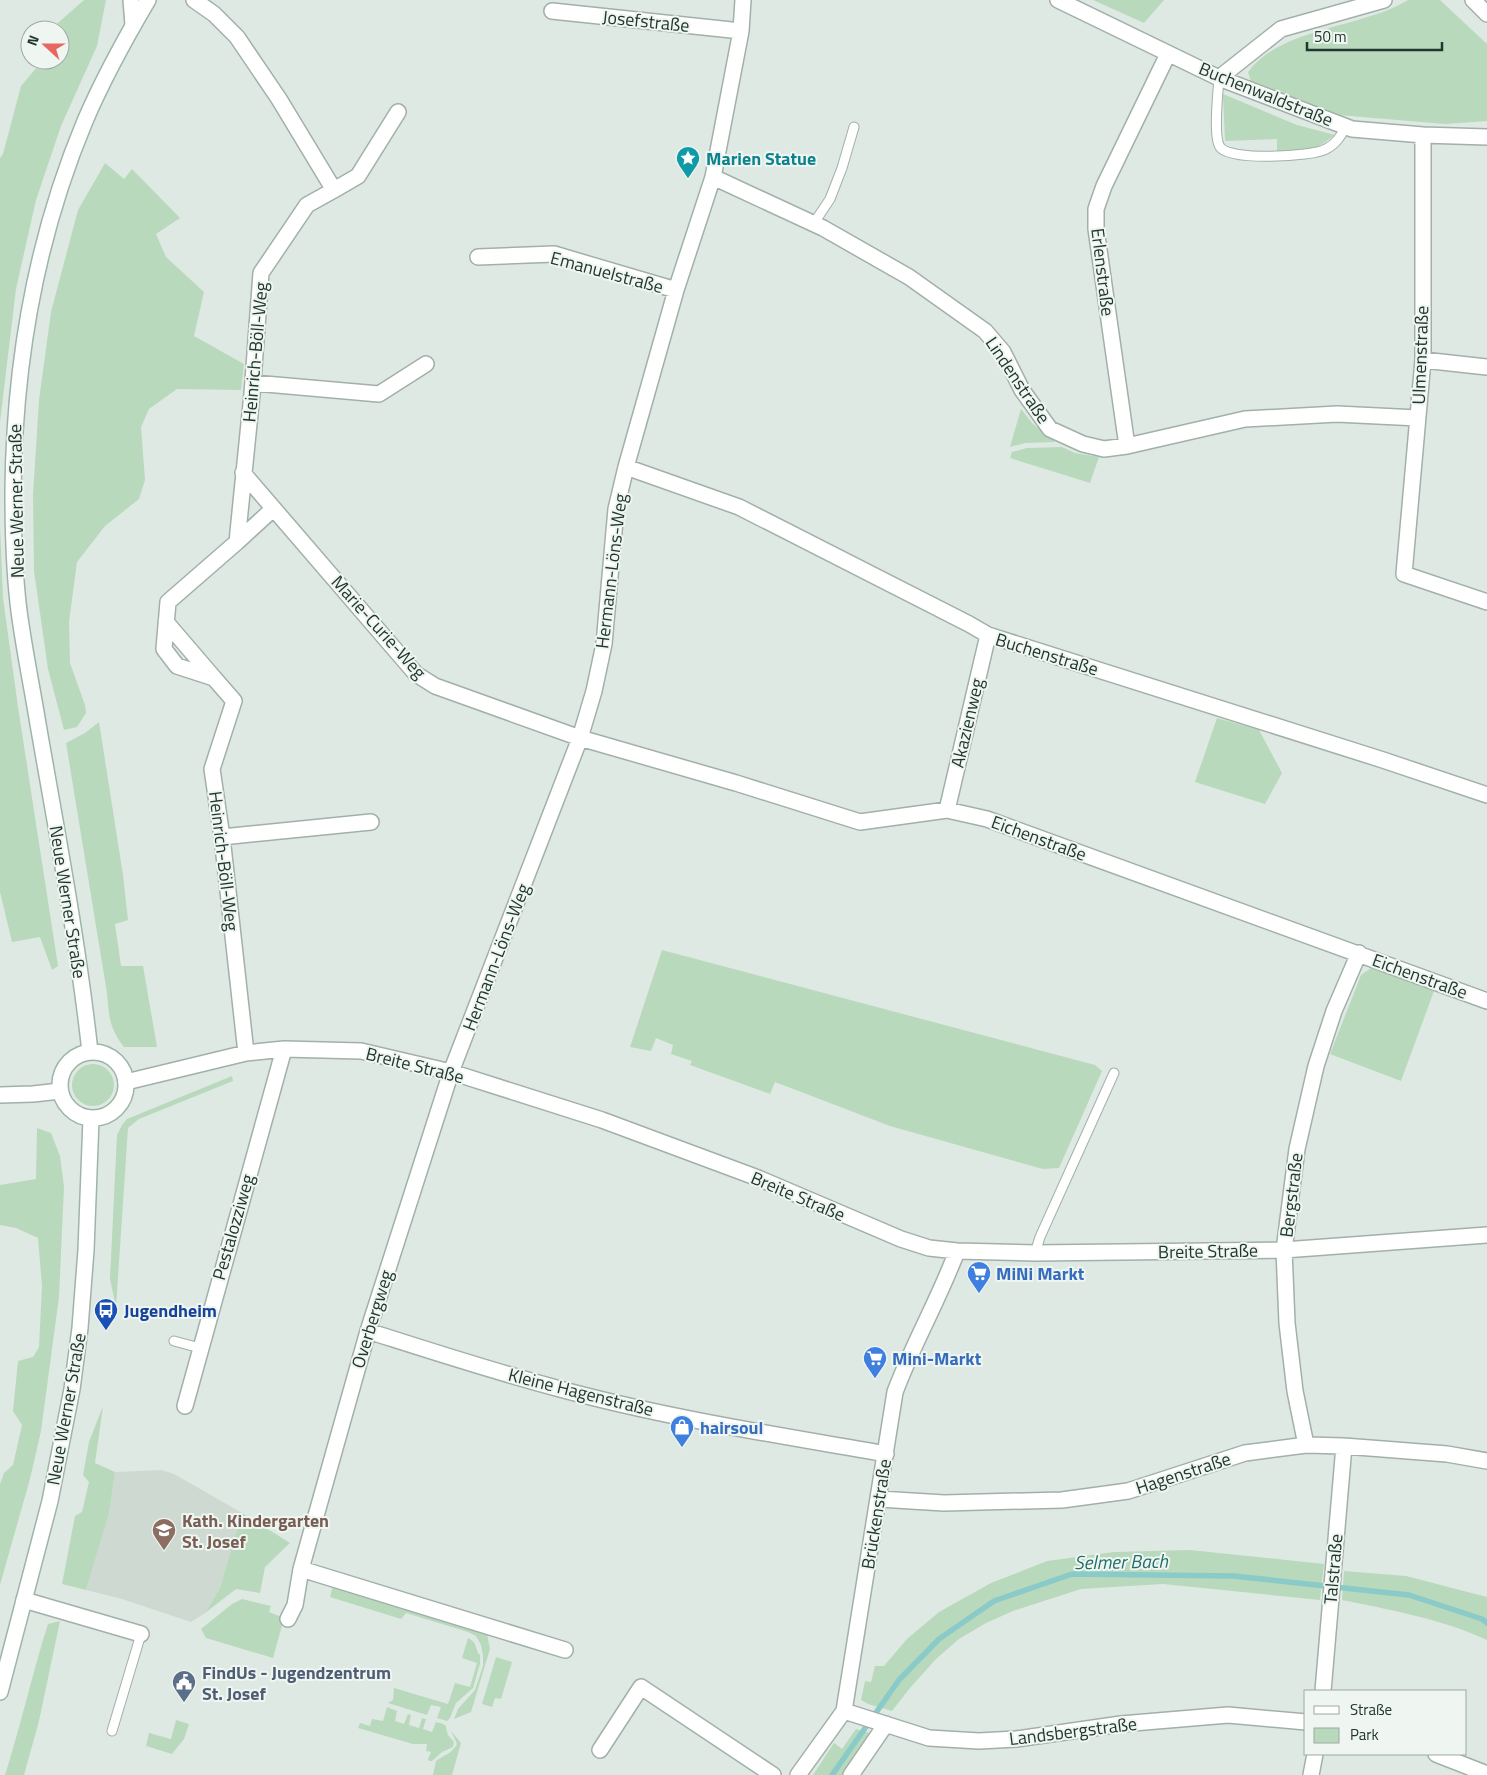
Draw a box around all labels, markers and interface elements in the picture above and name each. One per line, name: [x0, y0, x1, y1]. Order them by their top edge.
street label: Josefstraße: [601, 3, 691, 39]
north arrow: [20, 20, 70, 70]
scale bar: [1307, 20, 1442, 52]
text: 50 m: [1314, 25, 1347, 48]
text: N: [21, 32, 44, 48]
street label: Buchenwaldstraße: [1195, 55, 1337, 133]
place icon: Marien Statue: [675, 145, 701, 179]
place label: Marien Statue: [706, 145, 816, 172]
street label: Erlenstraße: [1084, 226, 1122, 318]
street label: Emanuelstraße: [548, 244, 666, 300]
street label: Heinrich-Böll-Weg: [235, 281, 275, 423]
street label: Ulmenstraße: [1405, 305, 1435, 405]
street label: Lindenstraße: [979, 331, 1057, 429]
street label: Neue Werner Straße: [1, 424, 31, 578]
street label: Hermann-Löns-Weg: [588, 492, 634, 650]
street label: Marie-Curie-Weg: [325, 569, 433, 685]
street label: Buchenstraße: [992, 626, 1102, 682]
street label: Akazienweg: [944, 676, 990, 770]
street label: Heinrich-Böll-Weg: [202, 790, 246, 932]
street label: Eichenstraße: [988, 808, 1090, 868]
street label: Neue Werner Straße: [43, 824, 93, 980]
street label: Hermann-Löns-Weg: [455, 879, 537, 1035]
street label: Eichenstraße: [1369, 946, 1471, 1006]
street label: Breite Straße: [363, 1040, 467, 1090]
street label: Bergstraße: [1272, 1151, 1310, 1239]
street label: Breite Straße: [747, 1164, 849, 1228]
street label: Pestalozziweg: [205, 1171, 261, 1283]
street label: Breite Straße: [1158, 1237, 1258, 1265]
supermarket icon: MiNi Markt: [966, 1260, 992, 1294]
place label: MiNi Markt: [996, 1260, 1085, 1287]
street label: Overbergweg: [344, 1266, 400, 1372]
bus stop icon: Jugendheim: [93, 1297, 119, 1331]
place label: Jugendheim: [124, 1297, 217, 1324]
street label: Neue Werner Straße: [39, 1331, 93, 1487]
supermarket icon: Mini-Markt: [862, 1345, 888, 1379]
place label: Mini-Markt: [892, 1345, 982, 1372]
street label: Kleine Hagenstraße: [506, 1361, 656, 1423]
shop icon: hairsoul: [669, 1414, 695, 1448]
place label: hairsoul: [700, 1414, 763, 1441]
street label: Hagenstraße: [1132, 1445, 1234, 1501]
street label: Brückenstraße: [854, 1457, 898, 1571]
place label: Kath. Kindergarten St. Josef: [182, 1507, 329, 1555]
school or university icon: Kath. Kindergarten St. Josef: [151, 1517, 177, 1551]
street label: Talstraße: [1316, 1533, 1350, 1605]
water label: Selmer Bach: [1074, 1546, 1169, 1576]
place label: FindUs - Jugendzentrum St. Josef: [202, 1659, 391, 1707]
public building icon: FindUs - Jugendzentrum St. Josef: [171, 1669, 197, 1703]
legend: [1304, 1690, 1467, 1755]
text: Straße: [1350, 1698, 1392, 1721]
street label: Landsbergstraße: [1008, 1710, 1138, 1752]
text: Park: [1350, 1723, 1379, 1746]

